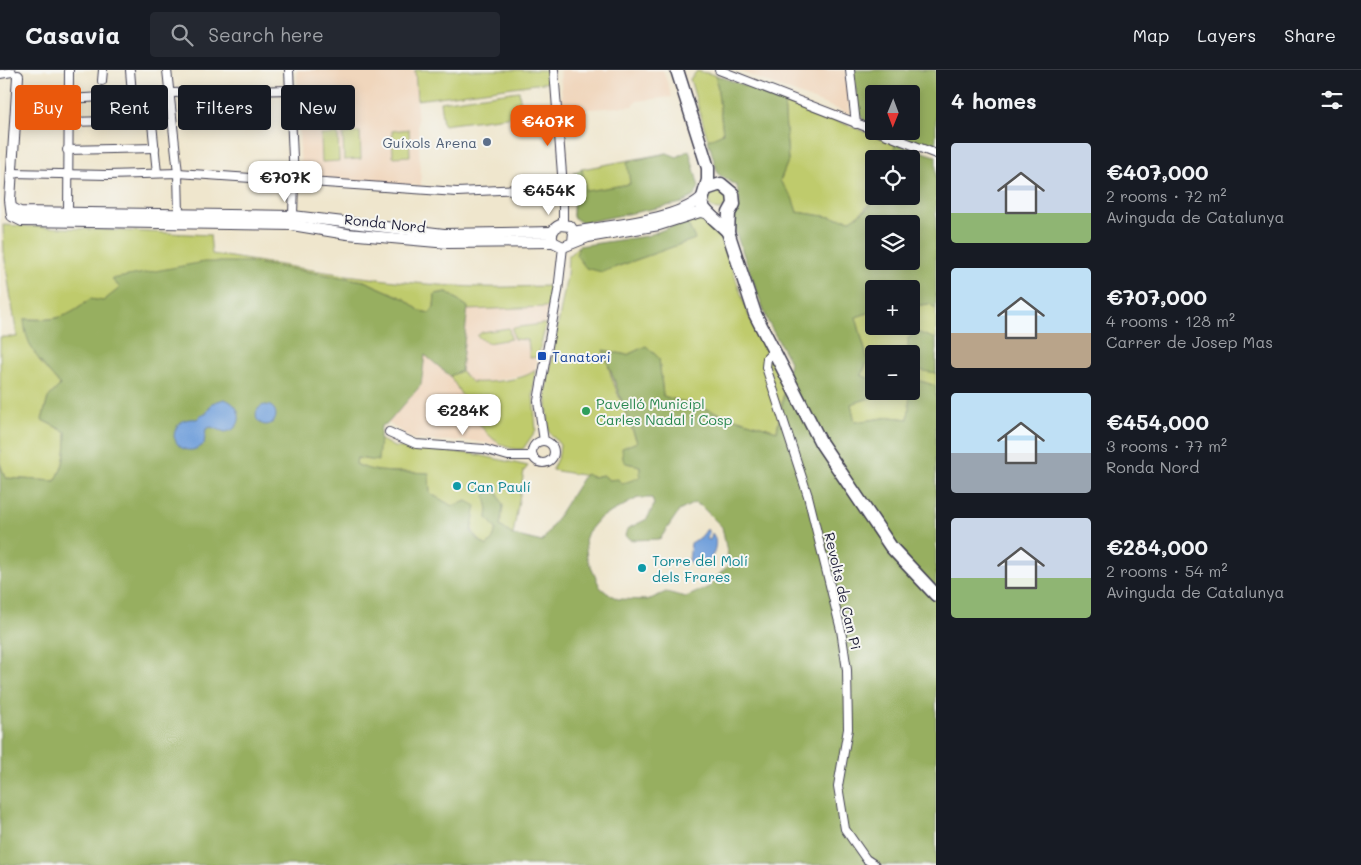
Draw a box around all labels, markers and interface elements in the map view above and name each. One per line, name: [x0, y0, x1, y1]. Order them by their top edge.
search box: [150, 12, 500, 57]
text: Casavia: [25, 19, 120, 50]
icon: search: [168, 21, 196, 49]
text: Search here: [208, 22, 324, 47]
text: Map: [1133, 23, 1169, 47]
text: Layers: [1197, 23, 1256, 47]
text: Share: [1284, 23, 1336, 47]
chip: Buy: [15, 85, 81, 130]
chip: Rent: [91, 85, 168, 130]
chip: Filters: [178, 85, 271, 130]
chip: New: [281, 85, 355, 130]
north arrow: [865, 85, 920, 140]
map controls: [865, 85, 920, 400]
icon: filters: [1318, 86, 1346, 114]
text: 4 homes: [951, 87, 1037, 114]
pin: €407K: [513, 104, 583, 147]
text: €407K: [522, 110, 574, 131]
place label: Guíxols Arena: [382, 133, 477, 152]
marker: Guíxols Arena: [481, 136, 493, 148]
button: locate: [865, 150, 920, 205]
text: €407,000: [1106, 158, 1209, 185]
pin: €707K: [250, 160, 320, 203]
icon: home: [991, 163, 1051, 223]
text: €707K: [259, 166, 311, 187]
pin: €454K: [514, 174, 584, 216]
text: €454K: [522, 179, 576, 200]
text: 2 rooms · 72 m²: [1106, 185, 1227, 206]
text: Avinguda de Catalunya: [1106, 206, 1284, 227]
street label: Ronda Nord: [343, 209, 427, 237]
button: layers: [865, 215, 920, 270]
button: +: [865, 280, 920, 335]
text: €707,000: [1106, 283, 1207, 310]
icon: home: [991, 288, 1051, 348]
text: 4 rooms · 128 m²: [1106, 310, 1235, 331]
text: Carrer de Josep Mas: [1106, 331, 1273, 352]
button: −: [865, 345, 920, 400]
place label: Tanatori: [552, 347, 611, 366]
marker: Tanatori: [536, 350, 548, 362]
pin: €284K: [428, 394, 498, 436]
place label: Pavelló Municipl Carles Nadal i Cosp: [596, 394, 732, 429]
text: €284K: [437, 399, 489, 420]
marker: Pavelló Municipl Carles Nadal i Cosp: [580, 405, 592, 417]
text: €454,000: [1106, 408, 1209, 435]
icon: home: [991, 413, 1051, 473]
text: 3 rooms · 77 m²: [1106, 435, 1227, 456]
text: Ronda Nord: [1106, 456, 1199, 477]
place label: Can Paulí: [467, 477, 531, 496]
marker: Can Paulí: [451, 480, 463, 492]
street label: Revolts de Can Pi: [820, 530, 866, 652]
text: €284,000: [1106, 533, 1208, 560]
icon: home: [991, 538, 1051, 598]
place label: Torre del Molí dels Frares: [652, 551, 748, 586]
text: 2 rooms · 54 m²: [1106, 560, 1227, 581]
marker: Torre del Molí dels Frares: [636, 562, 648, 574]
text: Avinguda de Catalunya: [1106, 581, 1284, 602]

